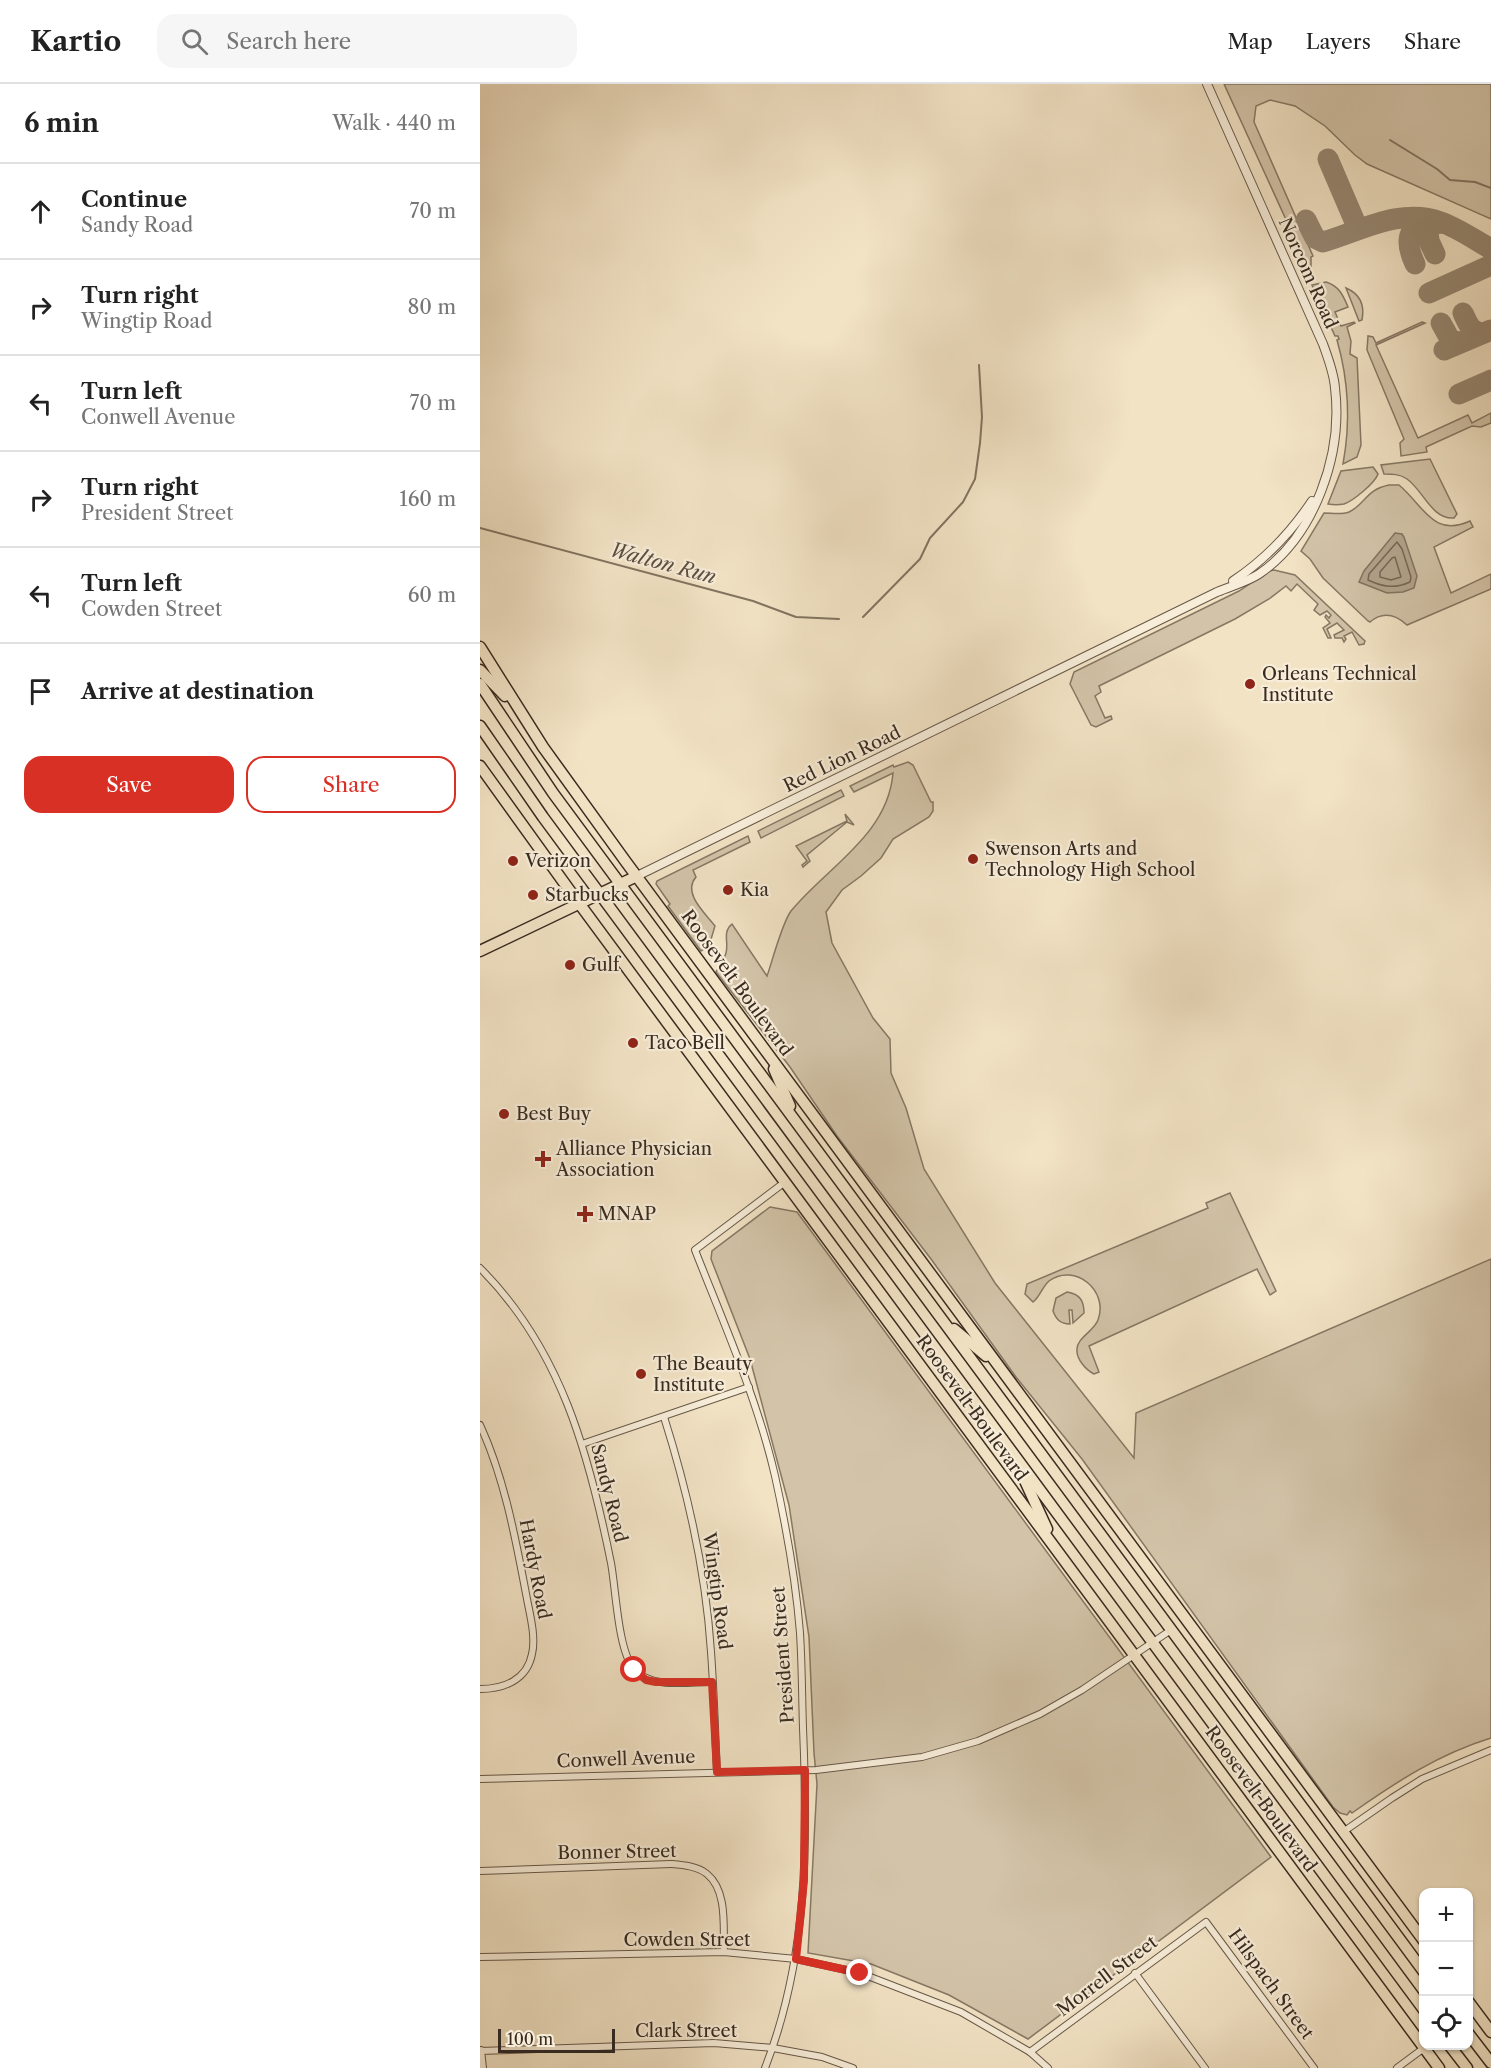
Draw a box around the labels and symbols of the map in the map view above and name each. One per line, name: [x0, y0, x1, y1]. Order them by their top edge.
street label: Norcom Road: [1274, 214, 1342, 332]
water label: Walton Run: [607, 537, 719, 589]
place label: Orleans Technical Institute: [1262, 663, 1417, 706]
marker: Orleans Technical Institute: [1243, 677, 1257, 691]
street label: Red Lion Road: [780, 721, 904, 797]
place label: Swenson Arts and Technology High School: [985, 838, 1195, 881]
place label: Verizon: [524, 850, 591, 872]
marker: Swenson Arts and Technology High School: [966, 852, 980, 866]
marker: Verizon: [506, 854, 520, 868]
place label: Kia: [740, 879, 769, 901]
marker: Kia: [721, 883, 735, 897]
place label: Starbucks: [545, 884, 629, 906]
marker: Starbucks: [526, 888, 540, 902]
street label: Roosevelt Boulevard: [677, 906, 797, 1060]
place label: Gulf: [582, 954, 622, 976]
marker: Gulf: [563, 958, 577, 972]
place label: Taco Bell: [645, 1032, 725, 1054]
marker: Taco Bell: [626, 1036, 640, 1050]
place label: Best Buy: [516, 1103, 592, 1125]
marker: Best Buy: [497, 1107, 511, 1121]
place label: Alliance Physician Association: [555, 1138, 712, 1181]
marker: Alliance Physician Association: [534, 1150, 552, 1168]
place label: MNAP: [598, 1203, 656, 1225]
marker: MNAP: [576, 1205, 594, 1223]
street label: Roosevelt Boulevard: [912, 1331, 1032, 1485]
place label: The Beauty Institute: [653, 1353, 753, 1396]
marker: The Beauty Institute: [634, 1367, 648, 1381]
street label: Sandy Road: [586, 1441, 632, 1545]
street label: Hardy Road: [514, 1517, 556, 1621]
street label: Wingtip Road: [698, 1530, 736, 1651]
street label: President Street: [767, 1585, 799, 1724]
route start: [620, 1656, 646, 1682]
street label: Roosevelt Boulevard: [1201, 1722, 1321, 1876]
street label: Conwell Avenue: [556, 1746, 696, 1772]
street label: Bonner Street: [557, 1840, 677, 1864]
street label: Hilspach Street: [1224, 1924, 1319, 2044]
street label: Cowden Street: [624, 1929, 751, 1951]
street label: Morrell Street: [1052, 1931, 1162, 2021]
route end: [846, 1959, 872, 1985]
street label: Clark Street: [635, 2020, 738, 2042]
scale bar: [498, 2026, 615, 2054]

